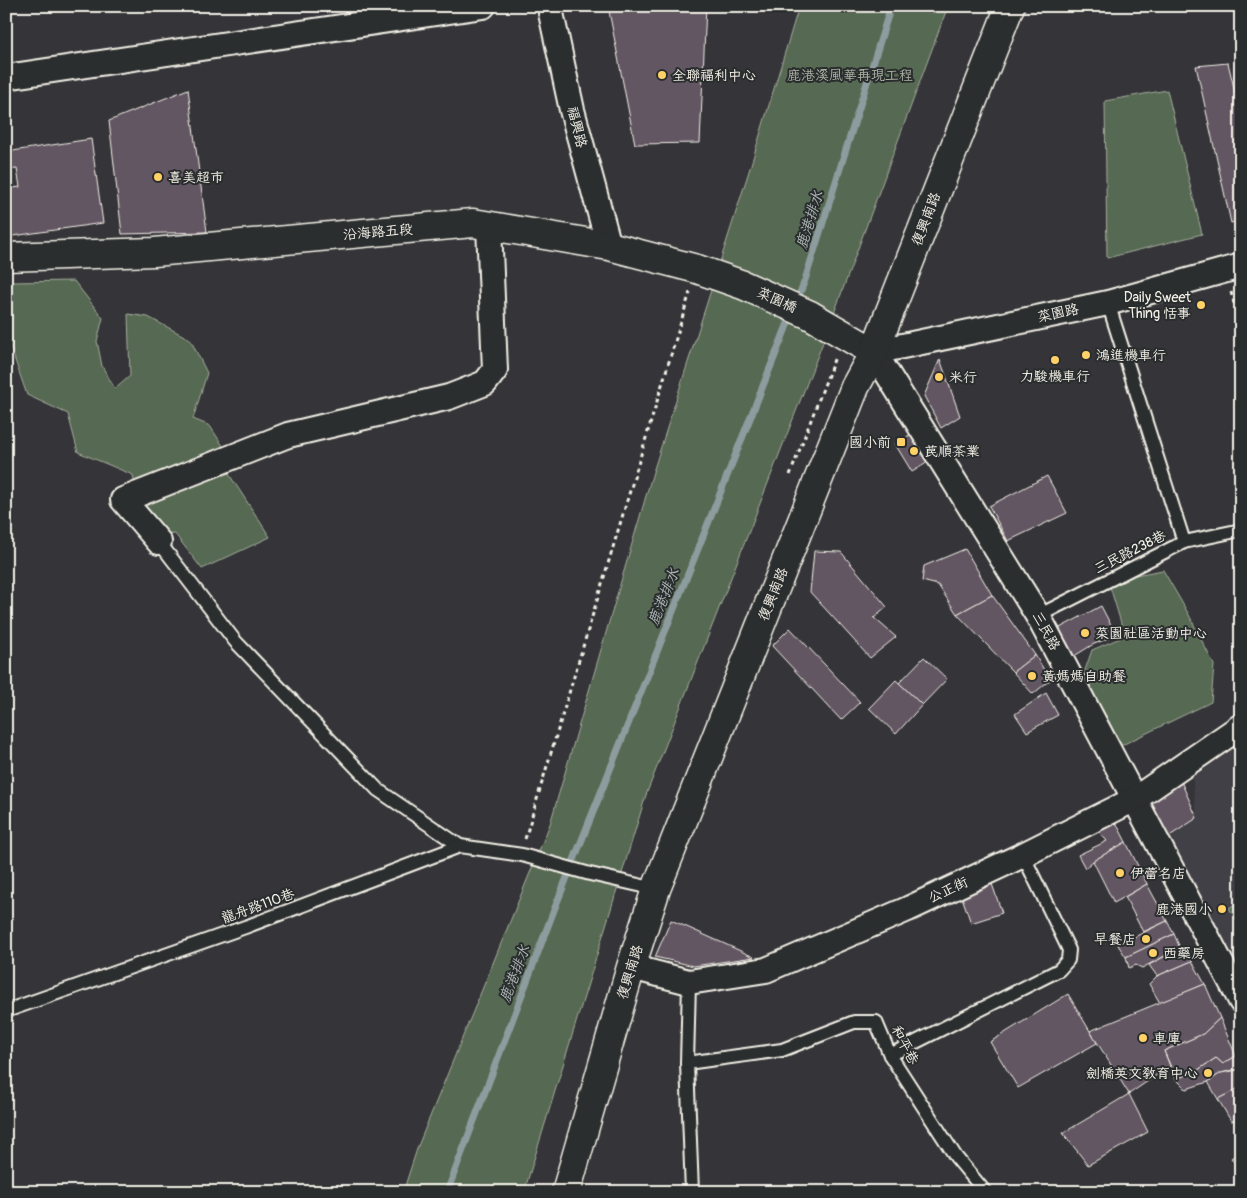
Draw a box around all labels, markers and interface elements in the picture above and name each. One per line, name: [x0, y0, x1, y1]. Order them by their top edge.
place label: 全聯福利中心: [672, 67, 756, 84]
park label: 鹿港溪風華再現工程: [787, 67, 913, 84]
marker: 全聯福利中心: [656, 69, 668, 81]
street label: 福興路: [564, 105, 590, 149]
place label: 喜美超市: [168, 169, 224, 186]
marker: 喜美超市: [152, 171, 164, 183]
water label: 鹿港排水: [792, 188, 828, 251]
street label: 復興南路: [908, 190, 944, 248]
street label: 沿海路五段: [342, 220, 414, 244]
street label: 菜園橋: [754, 284, 800, 316]
place label: Daily Sweet Thing 恬事: [1124, 289, 1191, 322]
marker: Daily Sweet Thing 恬事: [1195, 299, 1207, 311]
street label: 菜園路: [1036, 300, 1080, 326]
place label: 鴻進機車行: [1096, 347, 1166, 364]
marker: 鴻進機車行: [1080, 349, 1092, 361]
marker: 力駿機車行: [1049, 354, 1061, 366]
place label: 力駿機車行: [1020, 368, 1090, 385]
place label: 米行: [949, 369, 977, 386]
marker: 米行: [933, 371, 945, 383]
place label: 國小前: [849, 434, 891, 451]
marker: 國小前: [895, 436, 907, 448]
place label: 苠順茶業: [924, 443, 980, 460]
marker: 苠順茶業: [908, 445, 920, 457]
street label: 三民路238巷: [1091, 526, 1170, 577]
water label: 鹿港排水: [644, 565, 684, 628]
street label: 復興南路: [755, 565, 791, 623]
street label: 三民路: [1028, 609, 1064, 653]
place label: 菜園社區活動中心: [1095, 625, 1207, 642]
marker: 菜園社區活動中心: [1079, 627, 1091, 639]
place label: 黃媽媽自助餐: [1042, 668, 1126, 685]
marker: 黃媽媽自助餐: [1026, 670, 1038, 682]
place label: 伊蕾名店: [1130, 865, 1186, 882]
marker: 伊蕾名店: [1114, 867, 1126, 879]
street label: 公正街: [925, 873, 971, 907]
street label: 龍舟路110巷: [219, 885, 298, 927]
place label: 鹿港國小: [1156, 901, 1212, 918]
marker: 鹿港國小: [1216, 903, 1228, 915]
place label: 早餐店: [1094, 931, 1136, 948]
marker: 早餐店: [1140, 933, 1152, 945]
water label: 鹿港排水: [495, 942, 535, 1005]
street label: 復興南路: [614, 943, 646, 1001]
place label: 西藥房: [1163, 945, 1205, 962]
marker: 西藥房: [1147, 947, 1159, 959]
street label: 和平巷: [888, 1022, 923, 1068]
place label: 車庫: [1153, 1030, 1181, 1047]
marker: 車庫: [1137, 1032, 1149, 1044]
place label: 劍橋英文教育中心: [1086, 1065, 1198, 1082]
marker: 劍橋英文教育中心: [1202, 1067, 1214, 1079]

